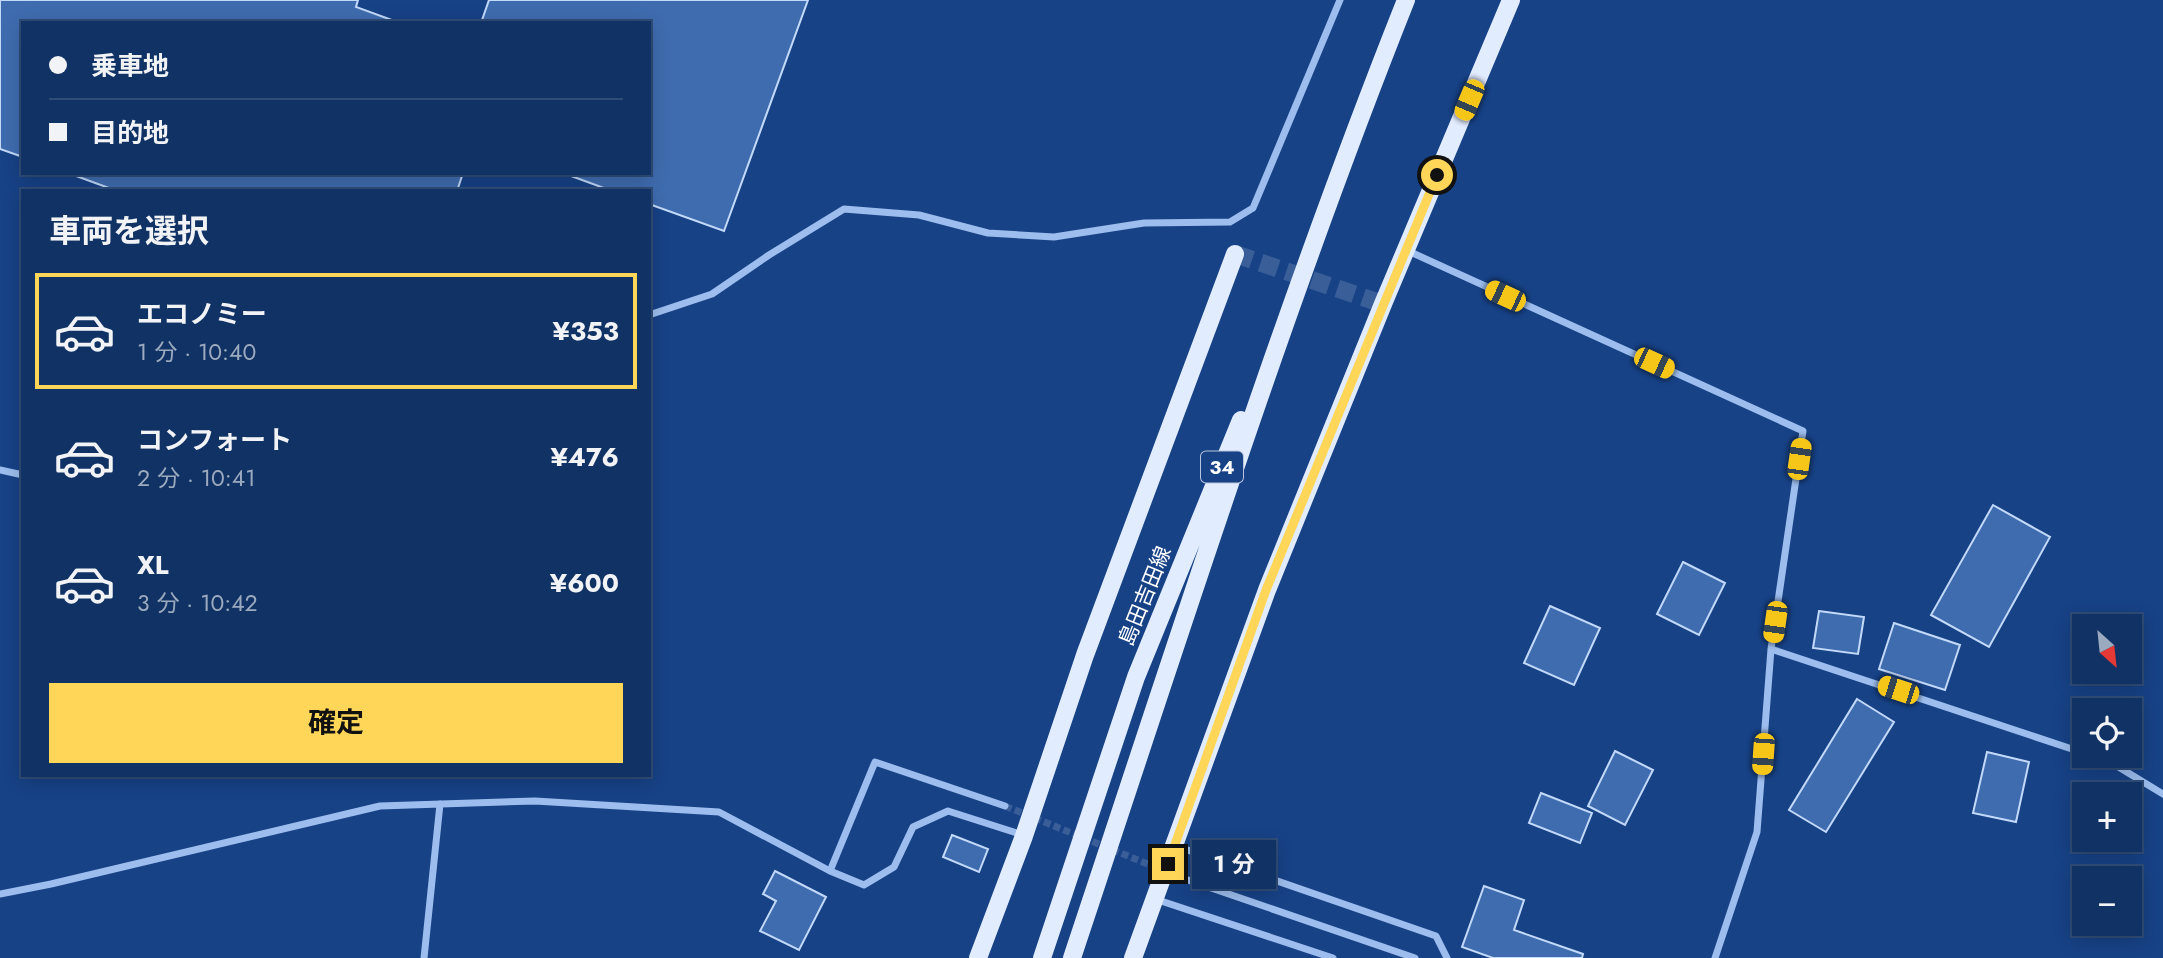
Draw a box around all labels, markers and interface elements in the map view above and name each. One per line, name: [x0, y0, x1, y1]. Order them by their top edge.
text: 乗車地: [91, 47, 169, 85]
car: [1452, 77, 1487, 123]
text: 目的地: [91, 114, 169, 152]
route start: [1421, 159, 1453, 191]
text: 車両を選択: [49, 208, 209, 254]
car: [1482, 278, 1529, 314]
text: エコノミー: [137, 295, 267, 333]
icon: car: [53, 300, 116, 363]
text: ¥353: [553, 312, 619, 350]
text: 1 分 · 10:40: [137, 335, 256, 369]
car: [1631, 345, 1678, 381]
text: コンフォート: [137, 421, 292, 459]
icon: car: [53, 426, 116, 489]
car: [1786, 437, 1813, 481]
text: ¥476: [550, 438, 619, 476]
road number: 34: [1201, 452, 1243, 482]
text: 2 分 · 10:41: [137, 461, 256, 495]
street label: 島田吉田線: [1111, 542, 1179, 650]
text: XL: [137, 546, 169, 584]
icon: car: [53, 552, 116, 615]
text: ¥600: [550, 564, 619, 602]
text: 3 分 · 10:42: [137, 586, 258, 620]
car: [1762, 600, 1789, 644]
north arrow: [2072, 614, 2142, 684]
map controls: [2072, 614, 2142, 936]
car: [1875, 674, 1922, 706]
button: 確定: [49, 683, 623, 763]
button: locate: [2072, 698, 2142, 768]
car: [1752, 732, 1775, 776]
button: +: [2072, 782, 2142, 852]
callout: 1 分: [1192, 840, 1276, 888]
text: 1 分: [1213, 847, 1255, 881]
route end: [1152, 848, 1184, 880]
button: −: [2072, 866, 2142, 936]

